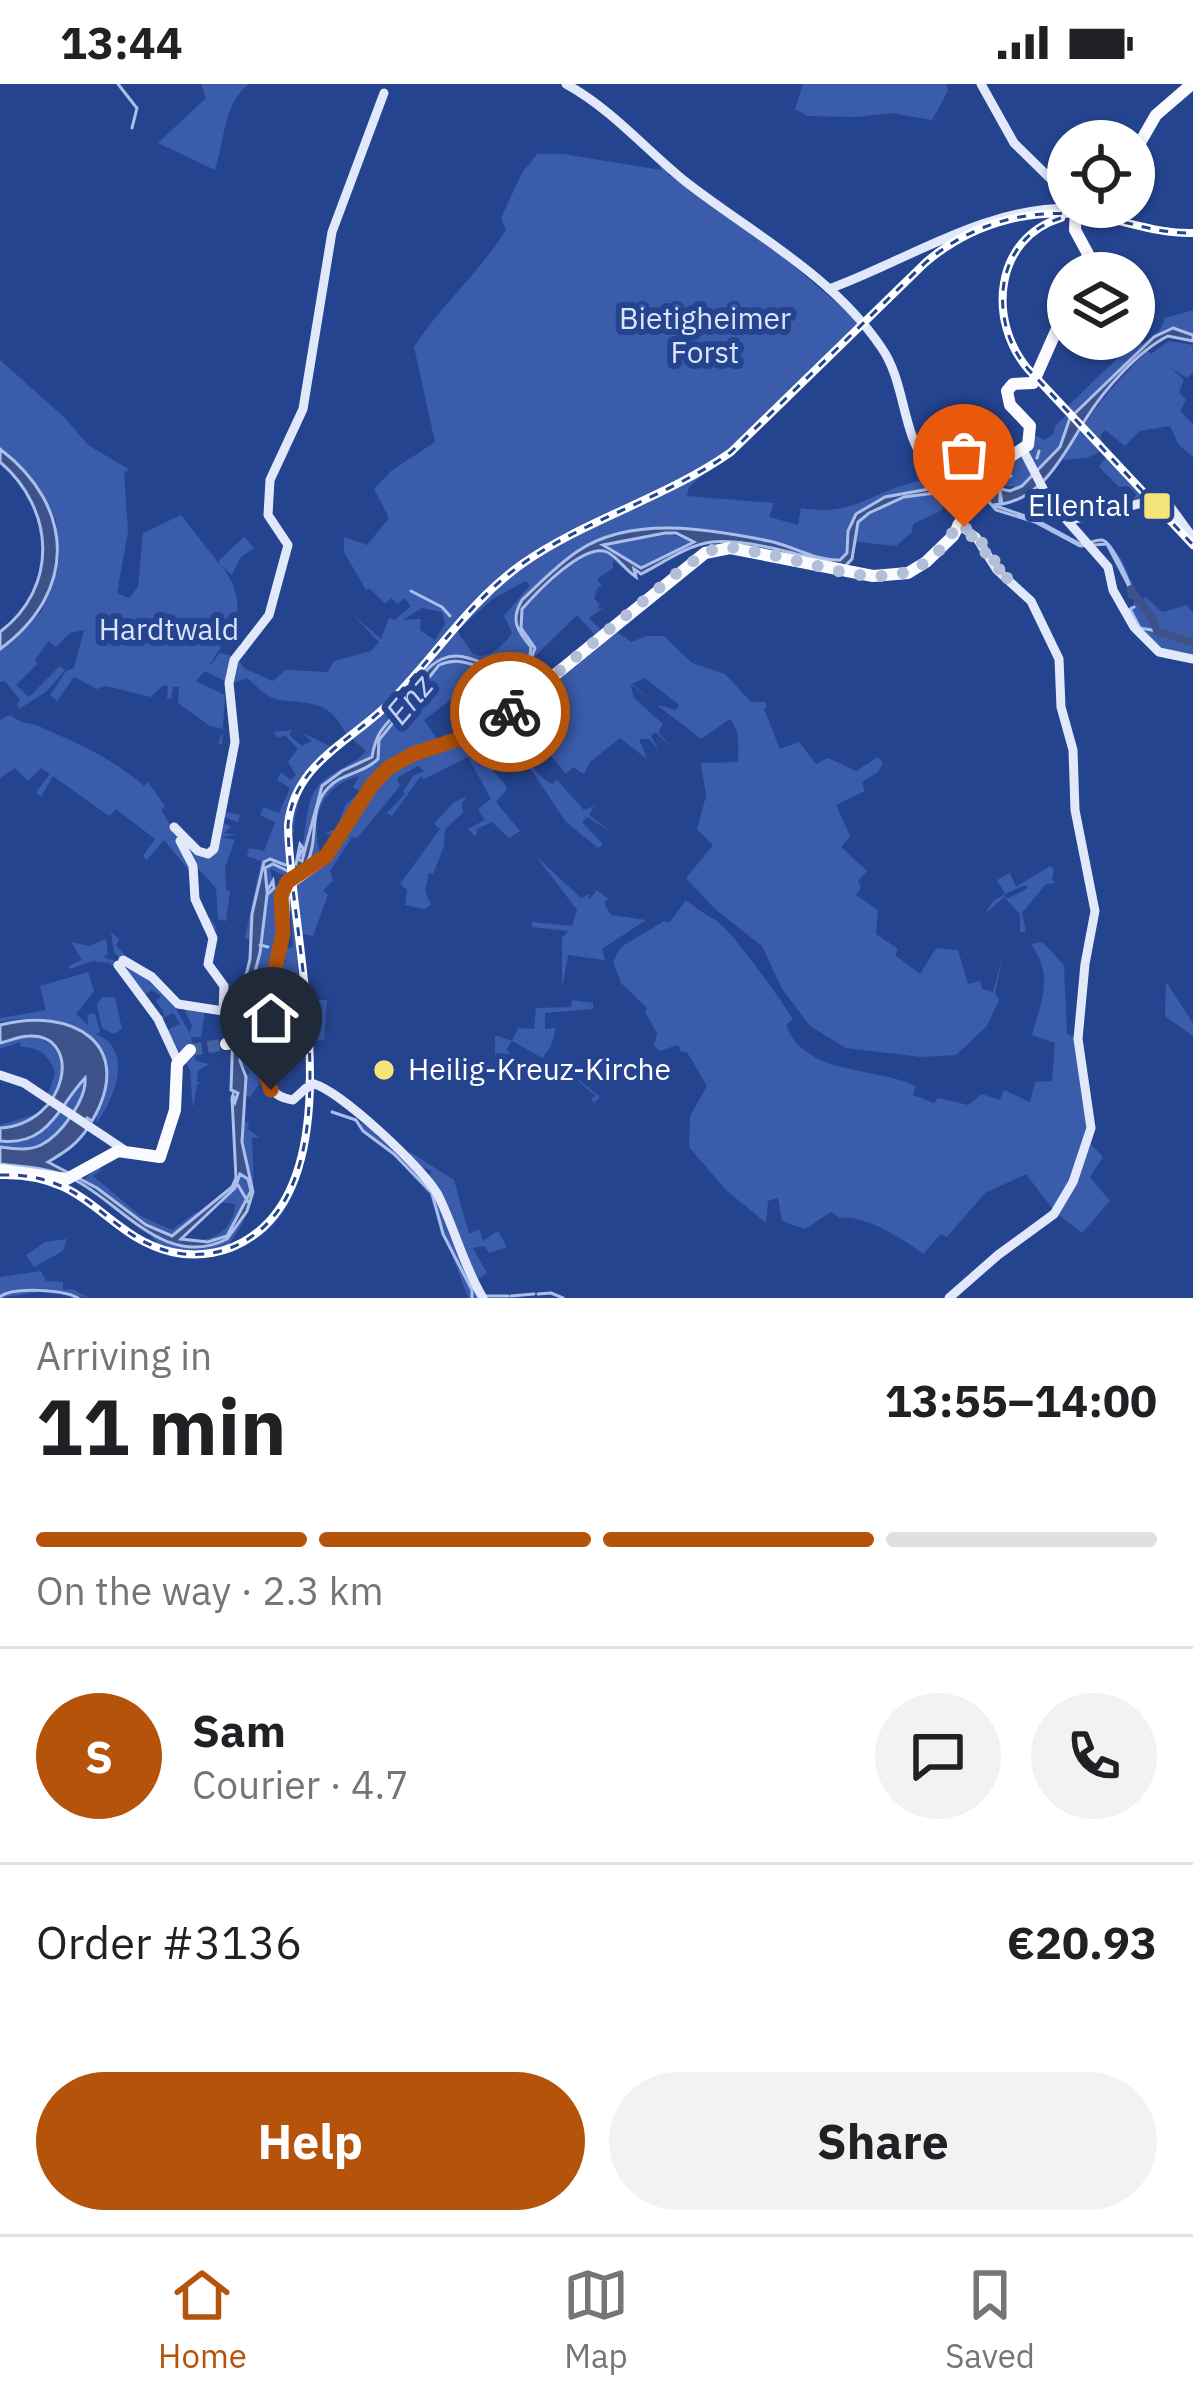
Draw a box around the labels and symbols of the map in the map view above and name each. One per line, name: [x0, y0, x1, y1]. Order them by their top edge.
park label: Bietigheimer Forst: [619, 298, 791, 371]
pin: [913, 404, 1015, 527]
place label: Ellental: [1028, 485, 1130, 524]
marker: Ellental: [1141, 490, 1173, 522]
park label: Hardtwald: [99, 609, 239, 648]
courier: [450, 652, 570, 772]
water label: Enz: [375, 664, 443, 732]
pin: [220, 967, 322, 1090]
place label: Heilig-Kreuz-Kirche: [408, 1049, 671, 1088]
marker: Heilig-Kreuz-Kirche: [371, 1057, 397, 1083]

